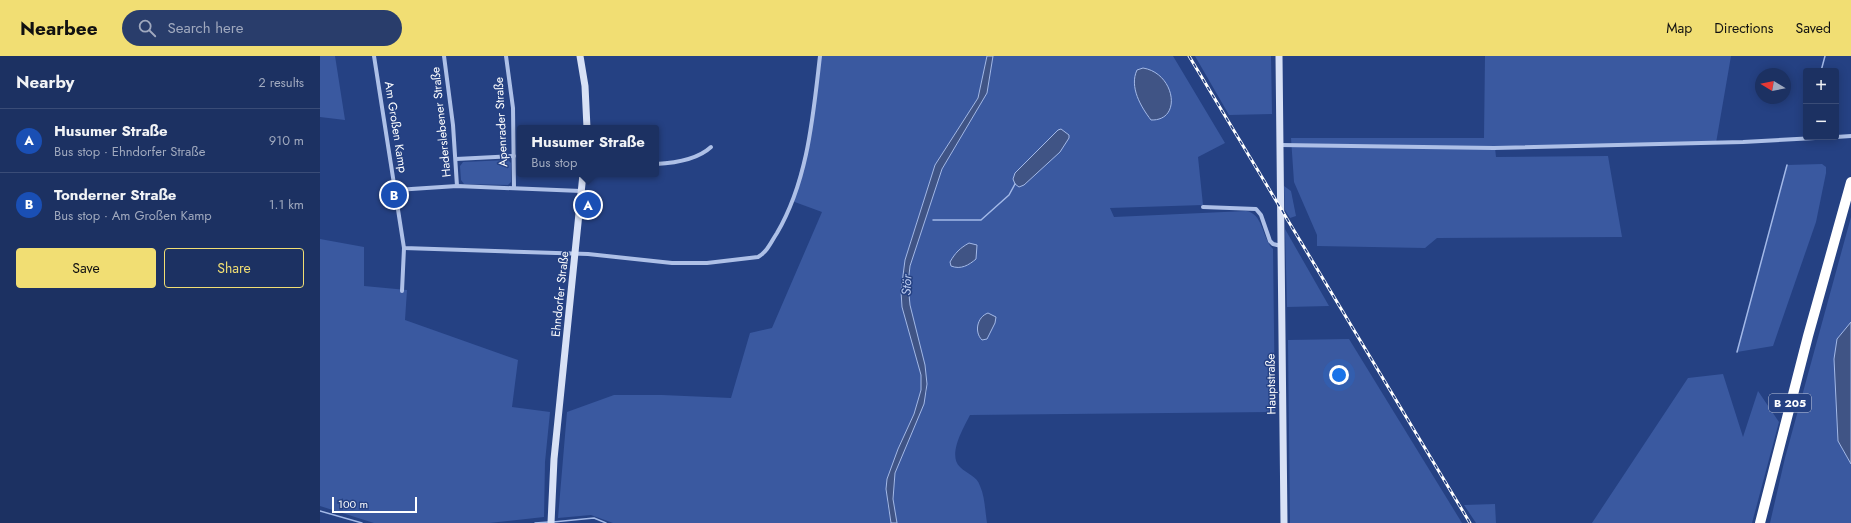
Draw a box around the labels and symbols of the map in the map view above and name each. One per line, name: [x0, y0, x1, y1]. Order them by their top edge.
street label: Haderslebener Straße: [426, 66, 456, 178]
north arrow: [1755, 68, 1791, 104]
street label: Apenrader Straße: [490, 77, 512, 167]
street label: Am Großen Kamp: [380, 80, 412, 174]
pin: B: [381, 180, 407, 210]
pin: A: [575, 190, 601, 220]
street label: Ehndorfer Straße: [547, 250, 573, 338]
water label: Stör: [896, 273, 917, 296]
street label: Hauptstraße: [1261, 353, 1281, 415]
your location: [1329, 365, 1349, 385]
road number: B 205: [1769, 394, 1811, 412]
scale bar: [332, 495, 417, 514]

